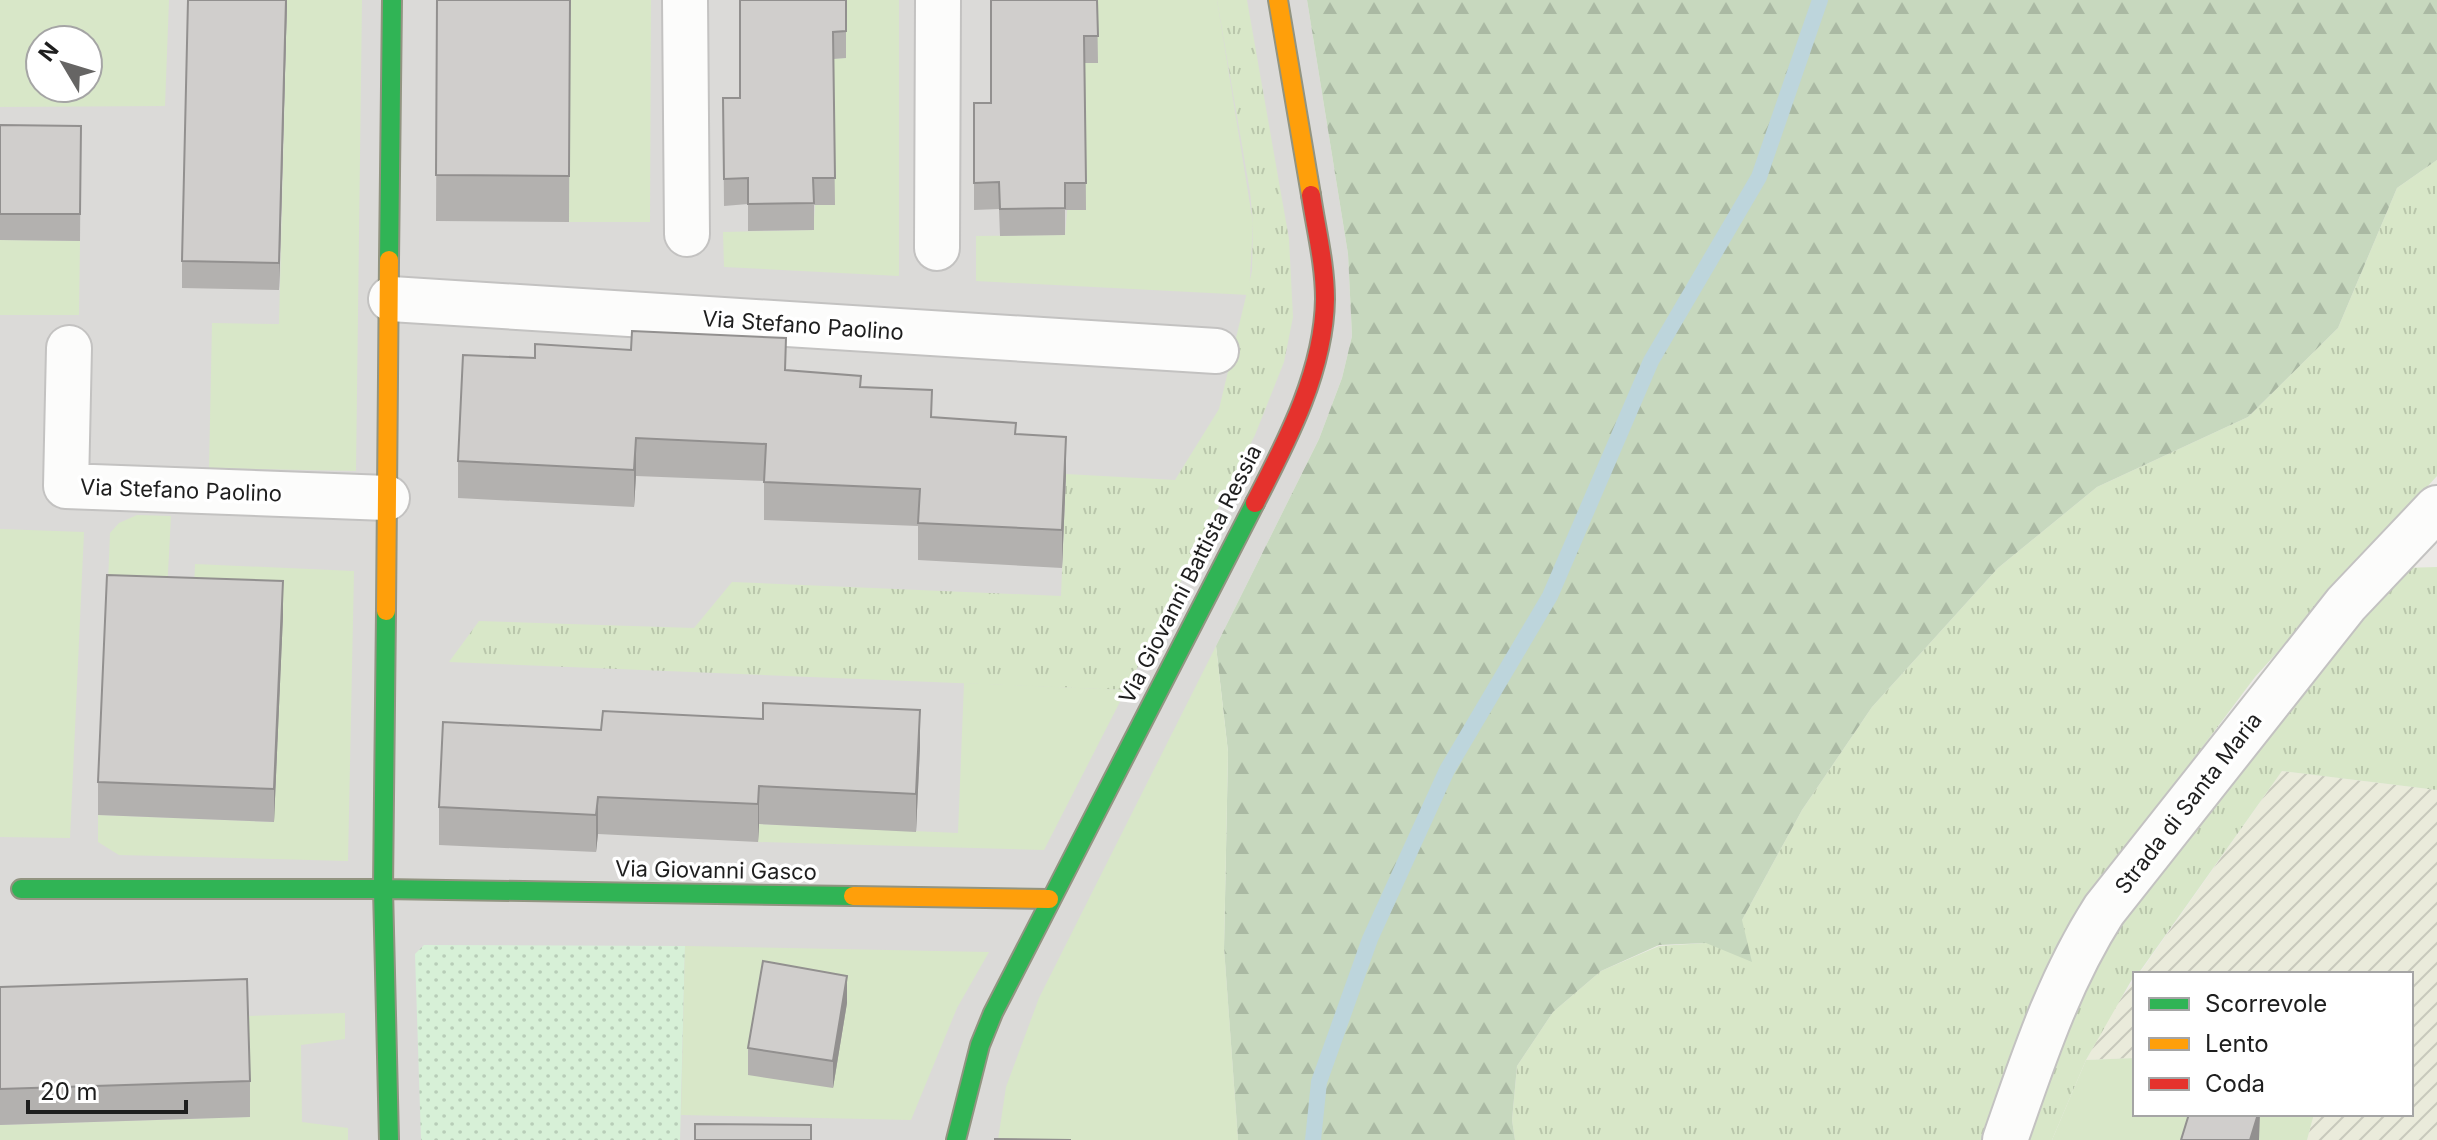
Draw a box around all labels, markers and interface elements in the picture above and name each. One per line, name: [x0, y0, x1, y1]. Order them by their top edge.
north arrow: [24, 24, 104, 104]
text: N: [33, 37, 64, 66]
street label: Via Stefano Paolino: [701, 305, 905, 345]
street label: Via Giovanni Battista Ressia: [1113, 440, 1267, 708]
street label: Via Stefano Paolino: [80, 473, 282, 507]
street label: Strada di Santa Maria: [2109, 707, 2267, 899]
street label: Via Giovanni Gasco: [615, 855, 817, 885]
legend: [2133, 972, 2413, 1116]
text: Scorrevole: [2205, 989, 2327, 1018]
text: Lento: [2205, 1029, 2269, 1058]
scale bar: [28, 1064, 186, 1114]
text: Coda: [2205, 1069, 2265, 1098]
text: 20 m: [40, 1077, 98, 1106]

